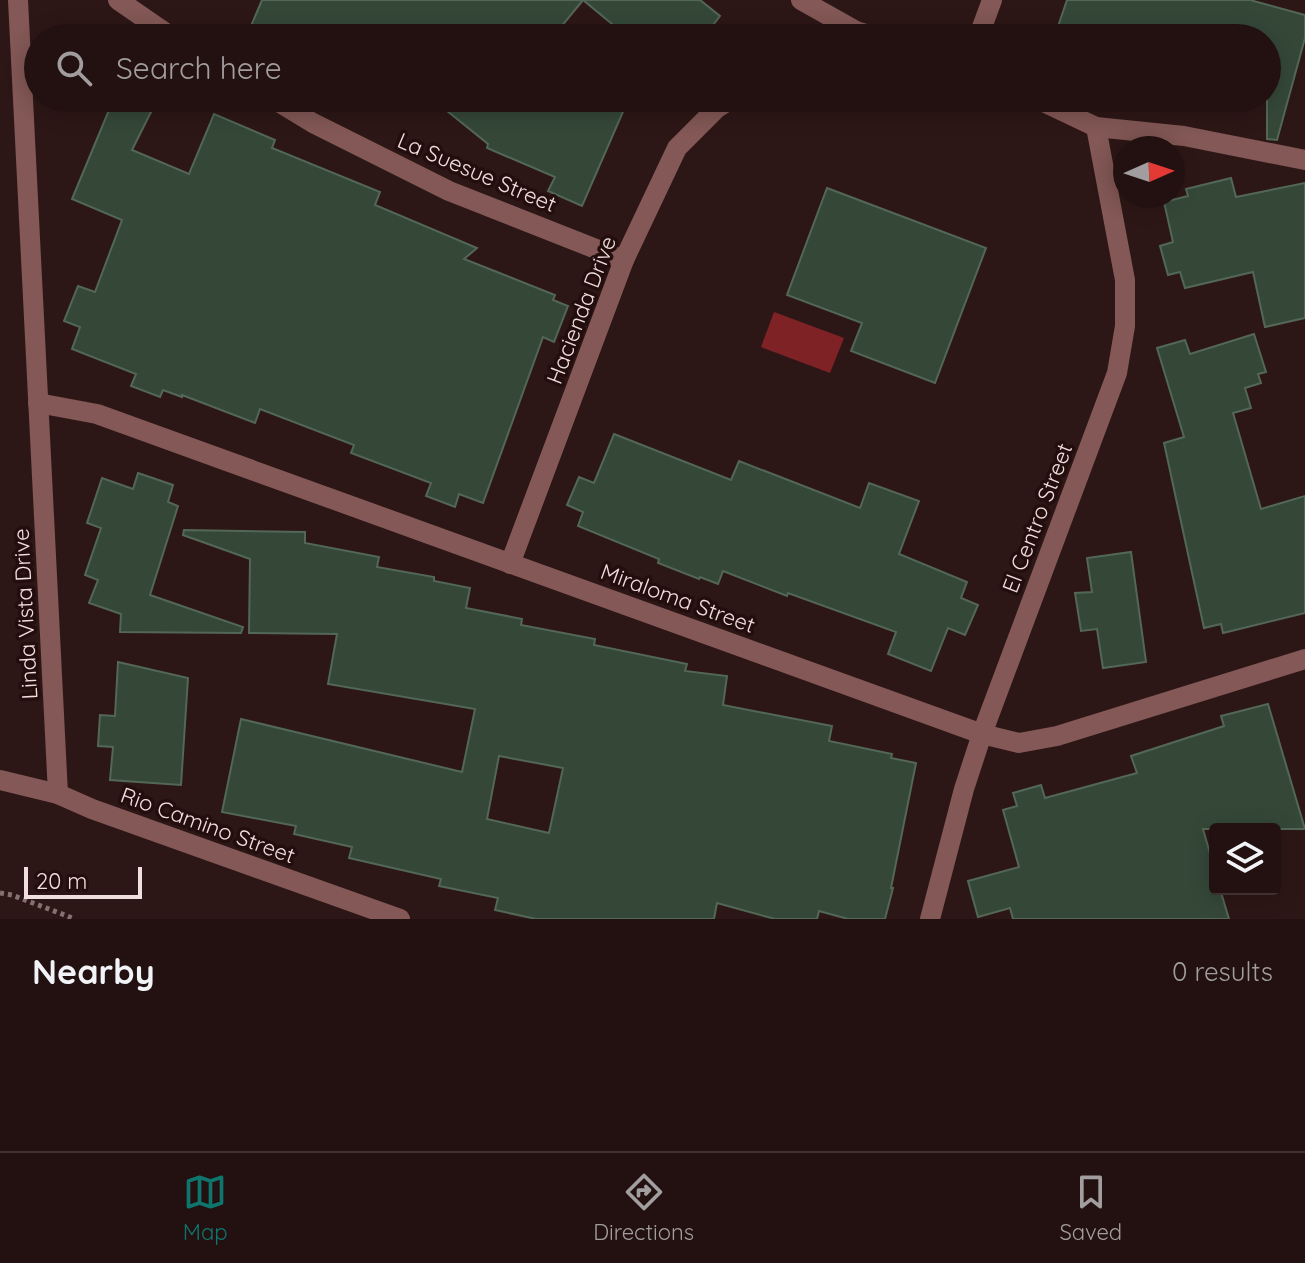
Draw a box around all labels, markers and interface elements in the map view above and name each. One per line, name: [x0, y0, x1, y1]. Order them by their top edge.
search box: [24, 24, 1281, 112]
icon: search: [52, 46, 96, 90]
text: Search here: [116, 49, 282, 87]
street label: La Suesue Street: [393, 126, 561, 218]
north arrow: [1113, 136, 1185, 208]
street label: Hacienda Drive: [540, 232, 622, 388]
street label: El Centro Street: [996, 439, 1078, 597]
street label: Linda Vista Drive: [7, 528, 43, 700]
street label: Miraloma Street: [597, 557, 759, 639]
street label: Rio Camino Street: [117, 780, 299, 870]
map controls: [1209, 823, 1281, 895]
button: layers: [1209, 823, 1281, 895]
scale bar: [24, 863, 142, 899]
text: 20 m: [36, 867, 87, 895]
text: Nearby: [32, 950, 155, 993]
text: 0 results: [1172, 955, 1273, 988]
tab: Map: [183, 1170, 228, 1246]
tab: Directions: [593, 1170, 694, 1246]
tab: Saved: [1059, 1170, 1122, 1246]

